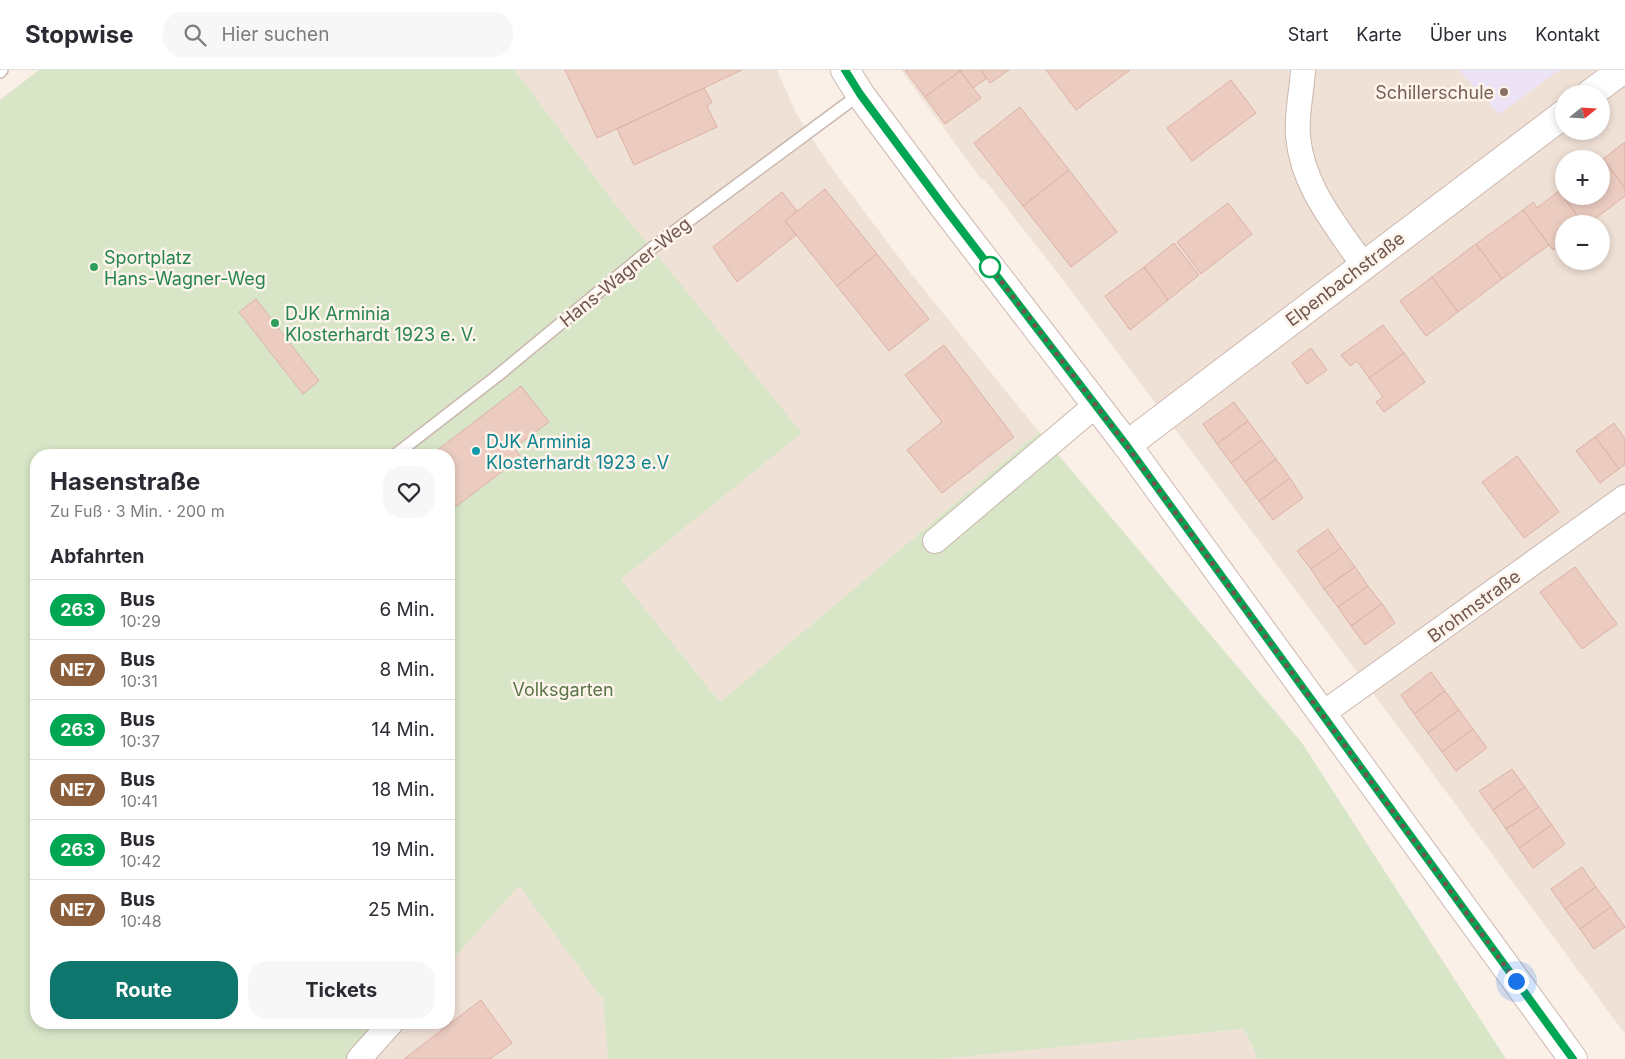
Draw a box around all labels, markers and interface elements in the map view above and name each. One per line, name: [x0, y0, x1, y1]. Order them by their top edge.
search box: [163, 12, 513, 57]
text: Stopwise: [25, 20, 133, 49]
icon: search: [181, 21, 209, 49]
text: Hier suchen: [221, 23, 329, 46]
text: Start: [1288, 24, 1328, 45]
text: Karte: [1356, 24, 1402, 45]
text: Über uns: [1430, 24, 1507, 45]
text: Kontakt: [1535, 24, 1600, 45]
place label: Schillerschule: [1375, 82, 1494, 103]
north arrow: [1555, 85, 1610, 140]
map controls: [1555, 85, 1610, 270]
marker: Schillerschule: [1498, 86, 1510, 98]
button: +: [1555, 150, 1610, 205]
street label: Hans-Wagner-Weg: [555, 213, 695, 331]
button: −: [1555, 215, 1610, 270]
street label: Elpenbachstraße: [1281, 227, 1409, 331]
place label: Sportplatz Hans-Wagner-Weg: [104, 247, 266, 289]
unlabelled marker: [979, 256, 1001, 278]
marker: Sportplatz Hans-Wagner-Weg: [88, 261, 100, 273]
place label: DJK Arminia Klosterhardt 1923 e. V.: [285, 303, 477, 345]
marker: DJK Arminia Klosterhardt 1923 e. V.: [269, 317, 281, 329]
place label: DJK Arminia Klosterhardt 1923 e.V: [486, 431, 669, 473]
marker: DJK Arminia Klosterhardt 1923 e.V: [470, 445, 482, 457]
button: heart: [383, 466, 435, 518]
text: Hasenstraße: [50, 467, 200, 496]
text: Zu Fuß · 3 Min. · 200 m: [50, 501, 225, 521]
text: Abfahrten: [50, 545, 144, 568]
street label: Brohmstraße: [1424, 565, 1524, 647]
text: Bus: [120, 588, 155, 611]
text: 6 Min.: [379, 598, 435, 621]
text: 263: [60, 599, 95, 620]
text: 10:29: [120, 611, 161, 631]
text: Bus: [120, 648, 155, 671]
text: 8 Min.: [379, 658, 435, 681]
text: NE7: [60, 659, 95, 680]
text: 10:31: [120, 671, 158, 691]
park label: Volksgarten: [512, 679, 614, 700]
text: Bus: [120, 708, 155, 731]
text: 14 Min.: [371, 718, 435, 741]
text: 263: [60, 719, 95, 740]
text: 10:37: [120, 731, 160, 751]
text: Bus: [120, 768, 155, 791]
text: 18 Min.: [372, 778, 435, 801]
text: NE7: [60, 779, 95, 800]
text: 10:41: [120, 791, 158, 811]
text: Bus: [120, 828, 155, 851]
text: 19 Min.: [372, 838, 435, 861]
text: 263: [60, 839, 95, 860]
text: 10:42: [120, 851, 161, 871]
text: Bus: [120, 888, 155, 911]
text: 25 Min.: [368, 898, 435, 921]
text: NE7: [60, 899, 95, 920]
text: 10:48: [120, 911, 162, 931]
button: Route: [50, 961, 238, 1019]
button: Tickets: [248, 961, 435, 1019]
your location: [1504, 969, 1529, 994]

